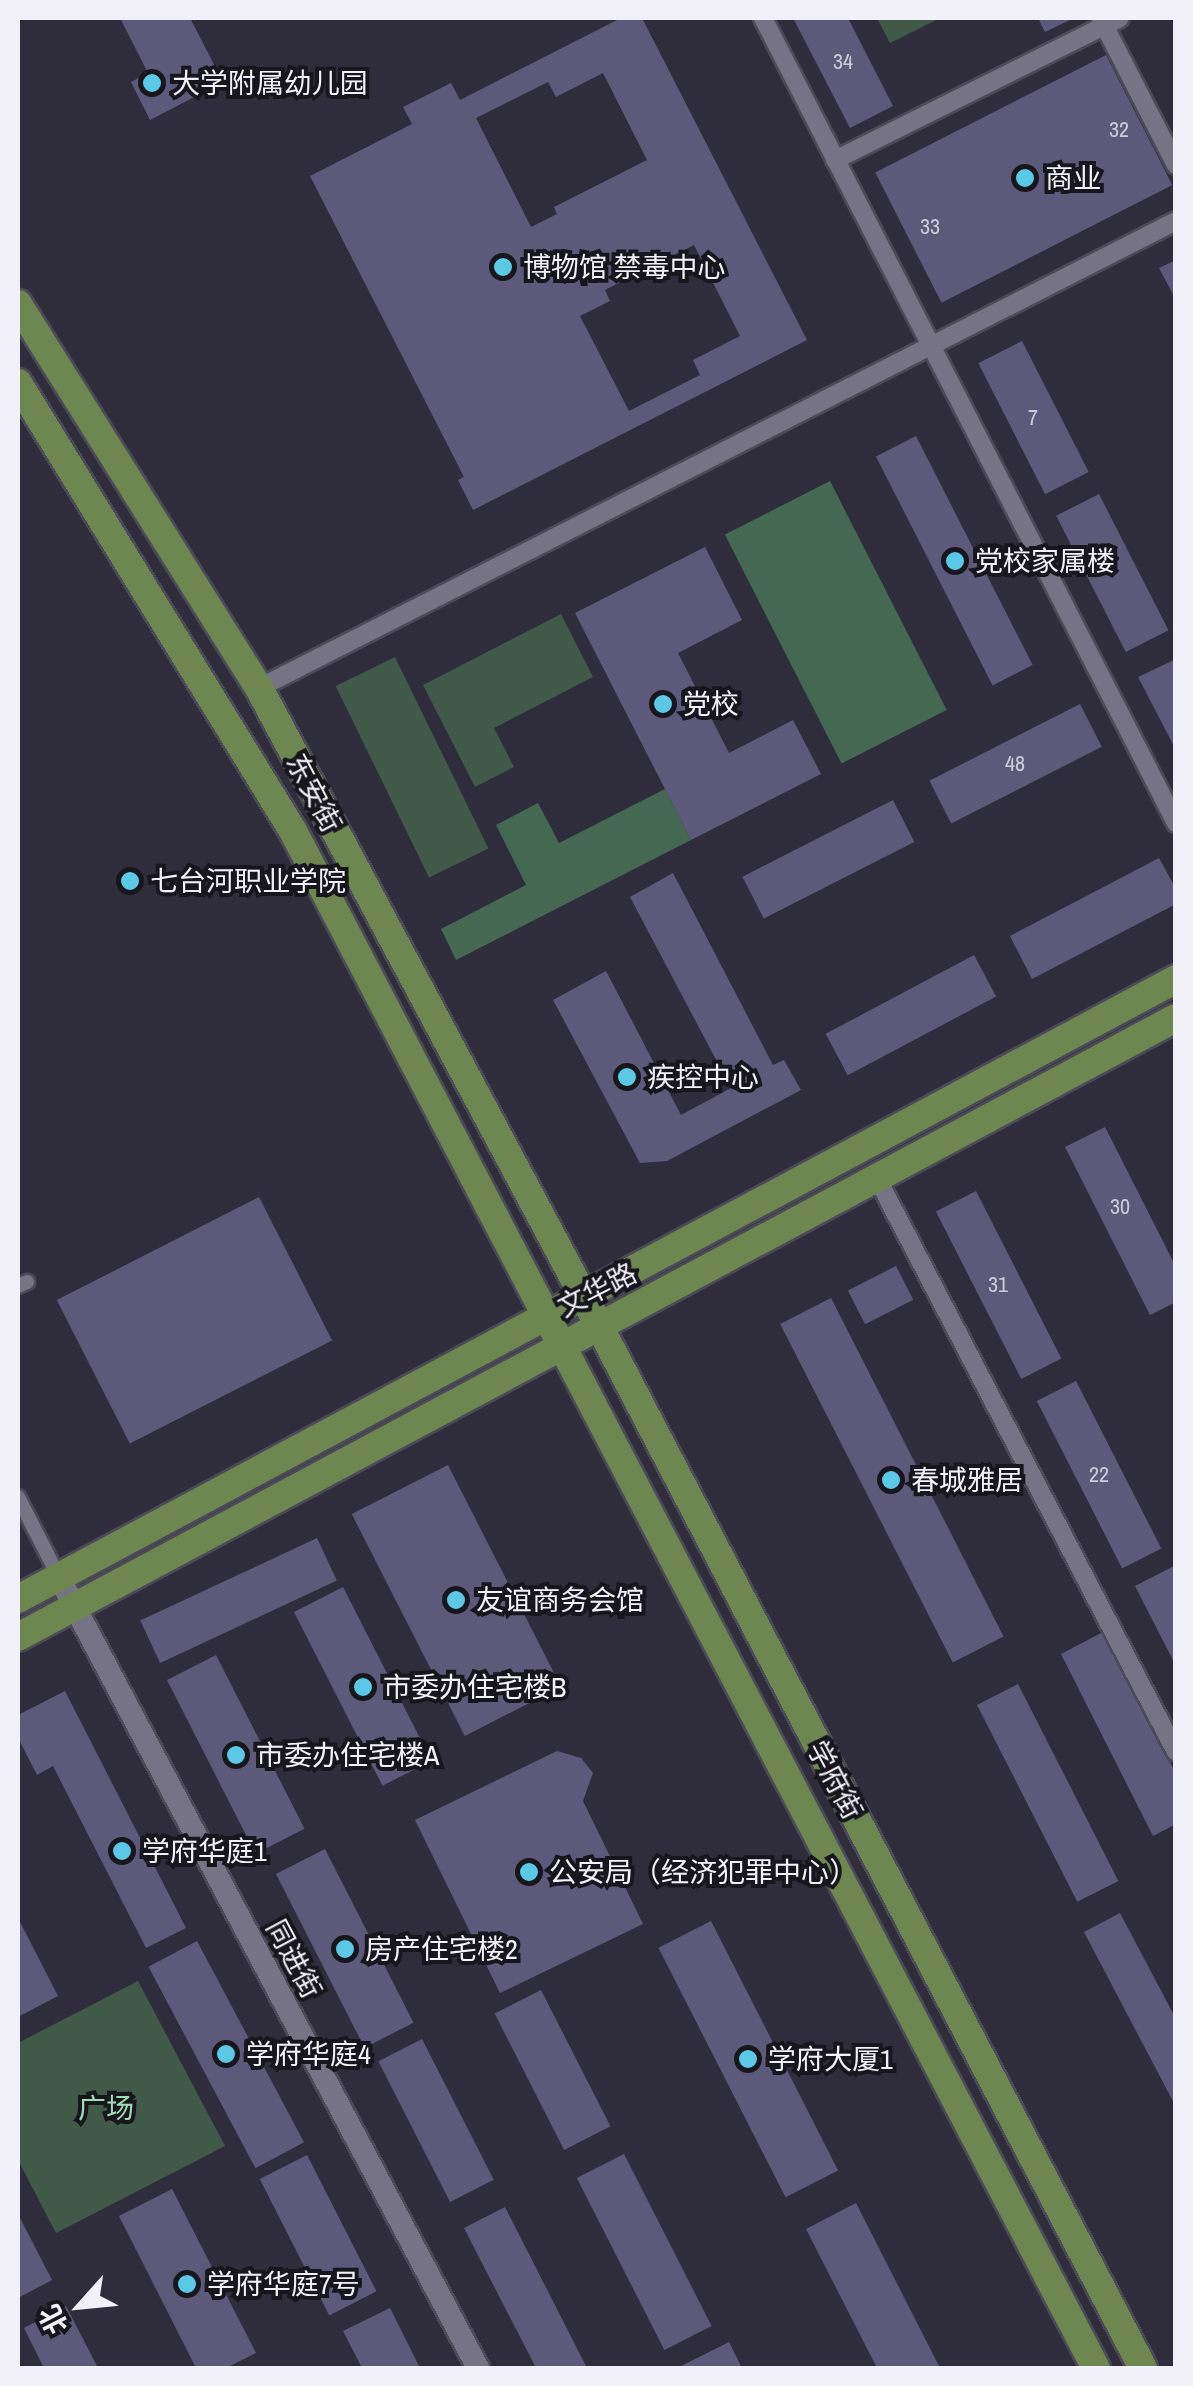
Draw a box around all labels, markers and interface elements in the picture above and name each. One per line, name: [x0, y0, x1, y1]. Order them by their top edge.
house number: 34: [833, 49, 853, 75]
place label: 大学附属幼儿园: [172, 66, 368, 100]
marker: 大学附属幼儿园: [141, 72, 163, 94]
house number: 32: [1109, 117, 1129, 143]
place label: 商业: [1045, 161, 1101, 195]
marker: 商业: [1014, 167, 1036, 189]
house number: 33: [920, 214, 940, 240]
place label: 博物馆 禁毒中心: [523, 250, 725, 284]
marker: 博物馆 禁毒中心: [492, 256, 514, 278]
house number: 7: [1028, 405, 1038, 431]
place label: 党校家属楼: [975, 544, 1115, 578]
marker: 党校家属楼: [944, 550, 966, 572]
place label: 党校: [683, 687, 739, 721]
marker: 党校: [652, 693, 674, 715]
street label: 东安街: [279, 748, 349, 838]
house number: 48: [1005, 751, 1025, 777]
place label: 七台河职业学院: [150, 864, 346, 898]
marker: 七台河职业学院: [119, 870, 141, 892]
place label: 疾控中心: [647, 1060, 759, 1094]
marker: 疾控中心: [616, 1066, 638, 1088]
house number: 30: [1110, 1194, 1130, 1220]
street label: 文华路: [552, 1256, 642, 1324]
house number: 31: [988, 1272, 1008, 1298]
house number: 22: [1089, 1462, 1109, 1488]
place label: 春城雅居: [911, 1463, 1023, 1497]
marker: 春城雅居: [880, 1469, 902, 1491]
place label: 友谊商务会馆: [476, 1583, 644, 1617]
marker: 友谊商务会馆: [445, 1589, 467, 1611]
place label: 市委办住宅楼B: [383, 1670, 566, 1704]
marker: 市委办住宅楼B: [352, 1676, 374, 1698]
street label: 学府街: [800, 1735, 870, 1825]
place label: 市委办住宅楼A: [256, 1738, 439, 1772]
marker: 市委办住宅楼A: [225, 1744, 247, 1766]
place label: 学府华庭1: [142, 1834, 267, 1868]
marker: 学府华庭1: [111, 1840, 133, 1862]
place label: 公安局（经济犯罪中心）: [549, 1855, 857, 1889]
marker: 公安局（经济犯罪中心）: [518, 1861, 540, 1883]
street label: 同进街: [259, 1914, 329, 2004]
place label: 房产住宅楼2: [365, 1932, 518, 1966]
marker: 房产住宅楼2: [334, 1938, 356, 1960]
place label: 学府华庭4: [246, 2037, 371, 2071]
place label: 学府大厦1: [768, 2042, 893, 2076]
marker: 学府华庭4: [215, 2043, 237, 2065]
marker: 学府大厦1: [737, 2048, 759, 2070]
park label: 广场: [78, 2091, 134, 2125]
north arrow: [30, 2256, 130, 2356]
place label: 学府华庭7号: [207, 2267, 360, 2301]
marker: 学府华庭7号: [176, 2273, 198, 2295]
text: 北: [30, 2299, 77, 2341]

